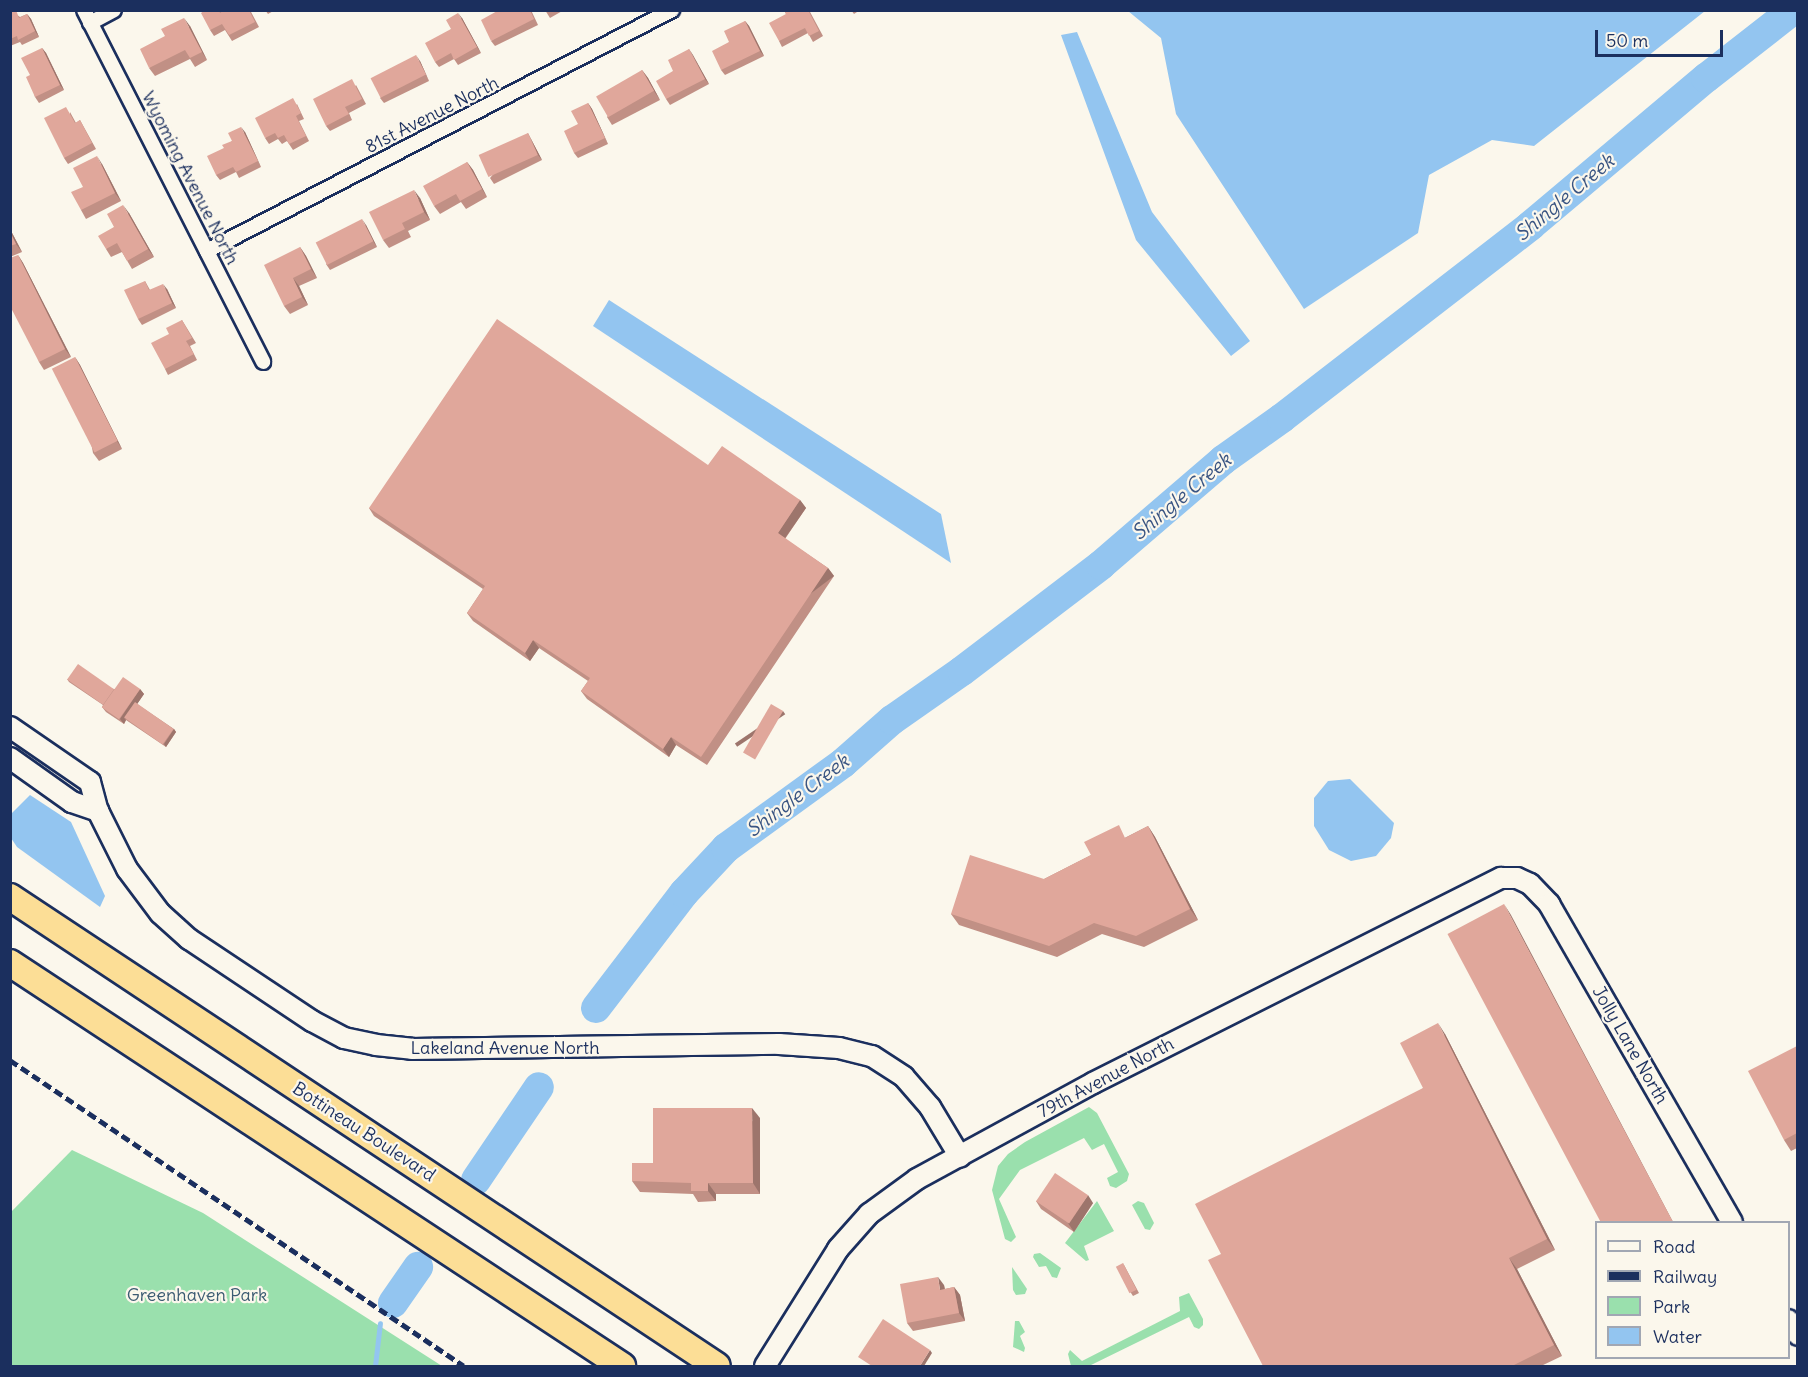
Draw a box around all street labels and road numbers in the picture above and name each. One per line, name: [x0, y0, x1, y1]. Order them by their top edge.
street label: 81st Avenue North: [362, 72, 502, 158]
street label: Wyoming Avenue North: [137, 88, 243, 268]
street label: Jolly Lane North: [1588, 982, 1672, 1108]
street label: 79th Avenue North: [1034, 1033, 1178, 1123]
street label: Lakeland Avenue North: [410, 1037, 600, 1059]
street label: Bottineau Boulevard: [289, 1078, 439, 1186]

